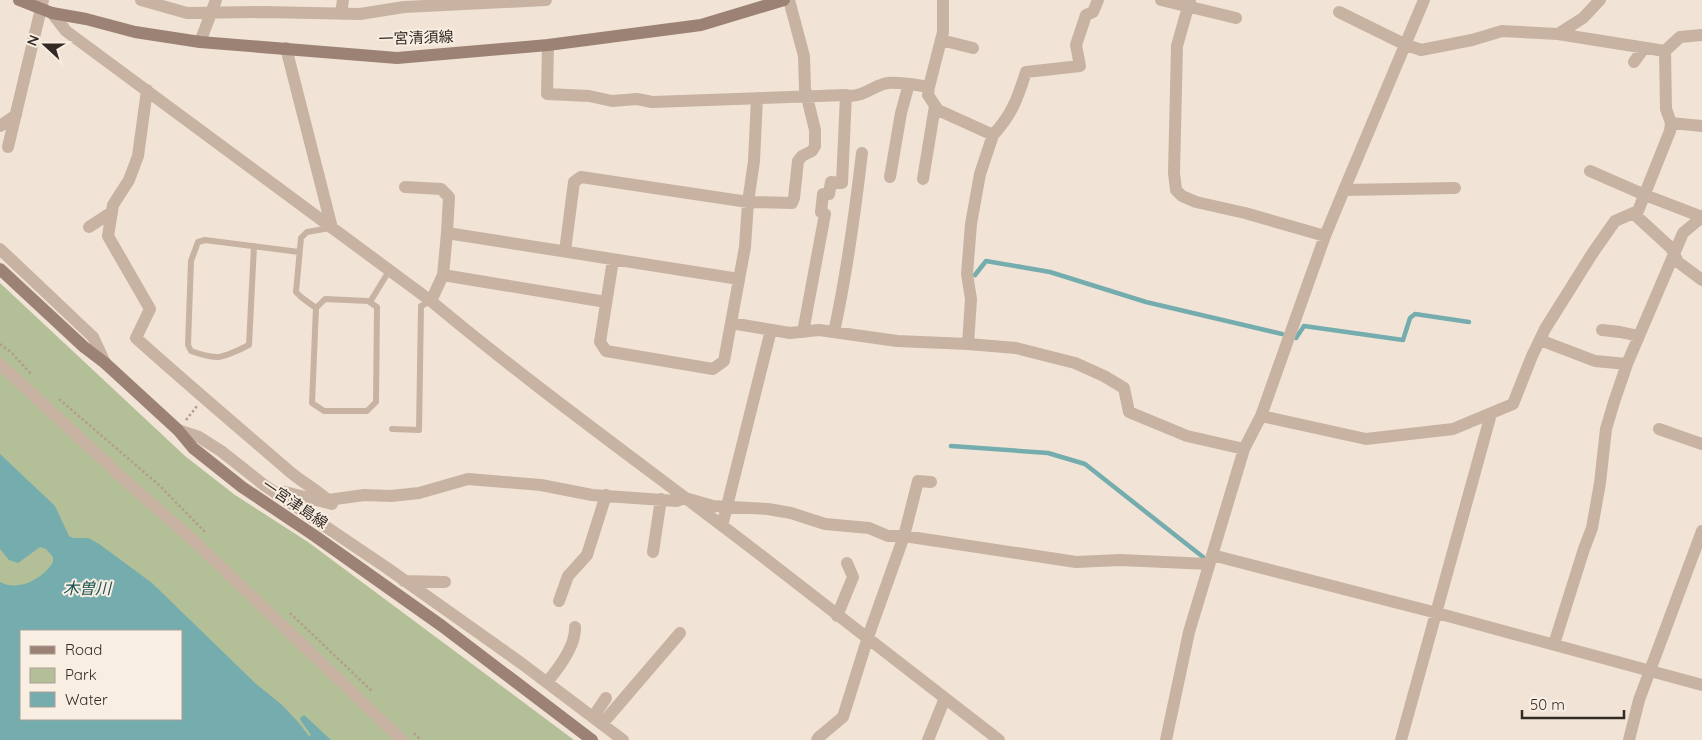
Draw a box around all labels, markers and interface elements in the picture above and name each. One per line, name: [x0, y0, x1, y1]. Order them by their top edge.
north arrow: [20, 20, 70, 70]
street label: 一宮清須線: [378, 27, 454, 48]
text: N: [23, 32, 43, 48]
street label: 一宮津島線: [259, 475, 332, 532]
water label: 木曽川: [63, 578, 113, 598]
legend: [20, 630, 182, 720]
text: Road: [65, 640, 102, 659]
text: Park: [65, 665, 97, 684]
scale bar: [1522, 688, 1624, 720]
text: Water: [65, 690, 108, 709]
text: 50 m: [1530, 695, 1565, 714]

